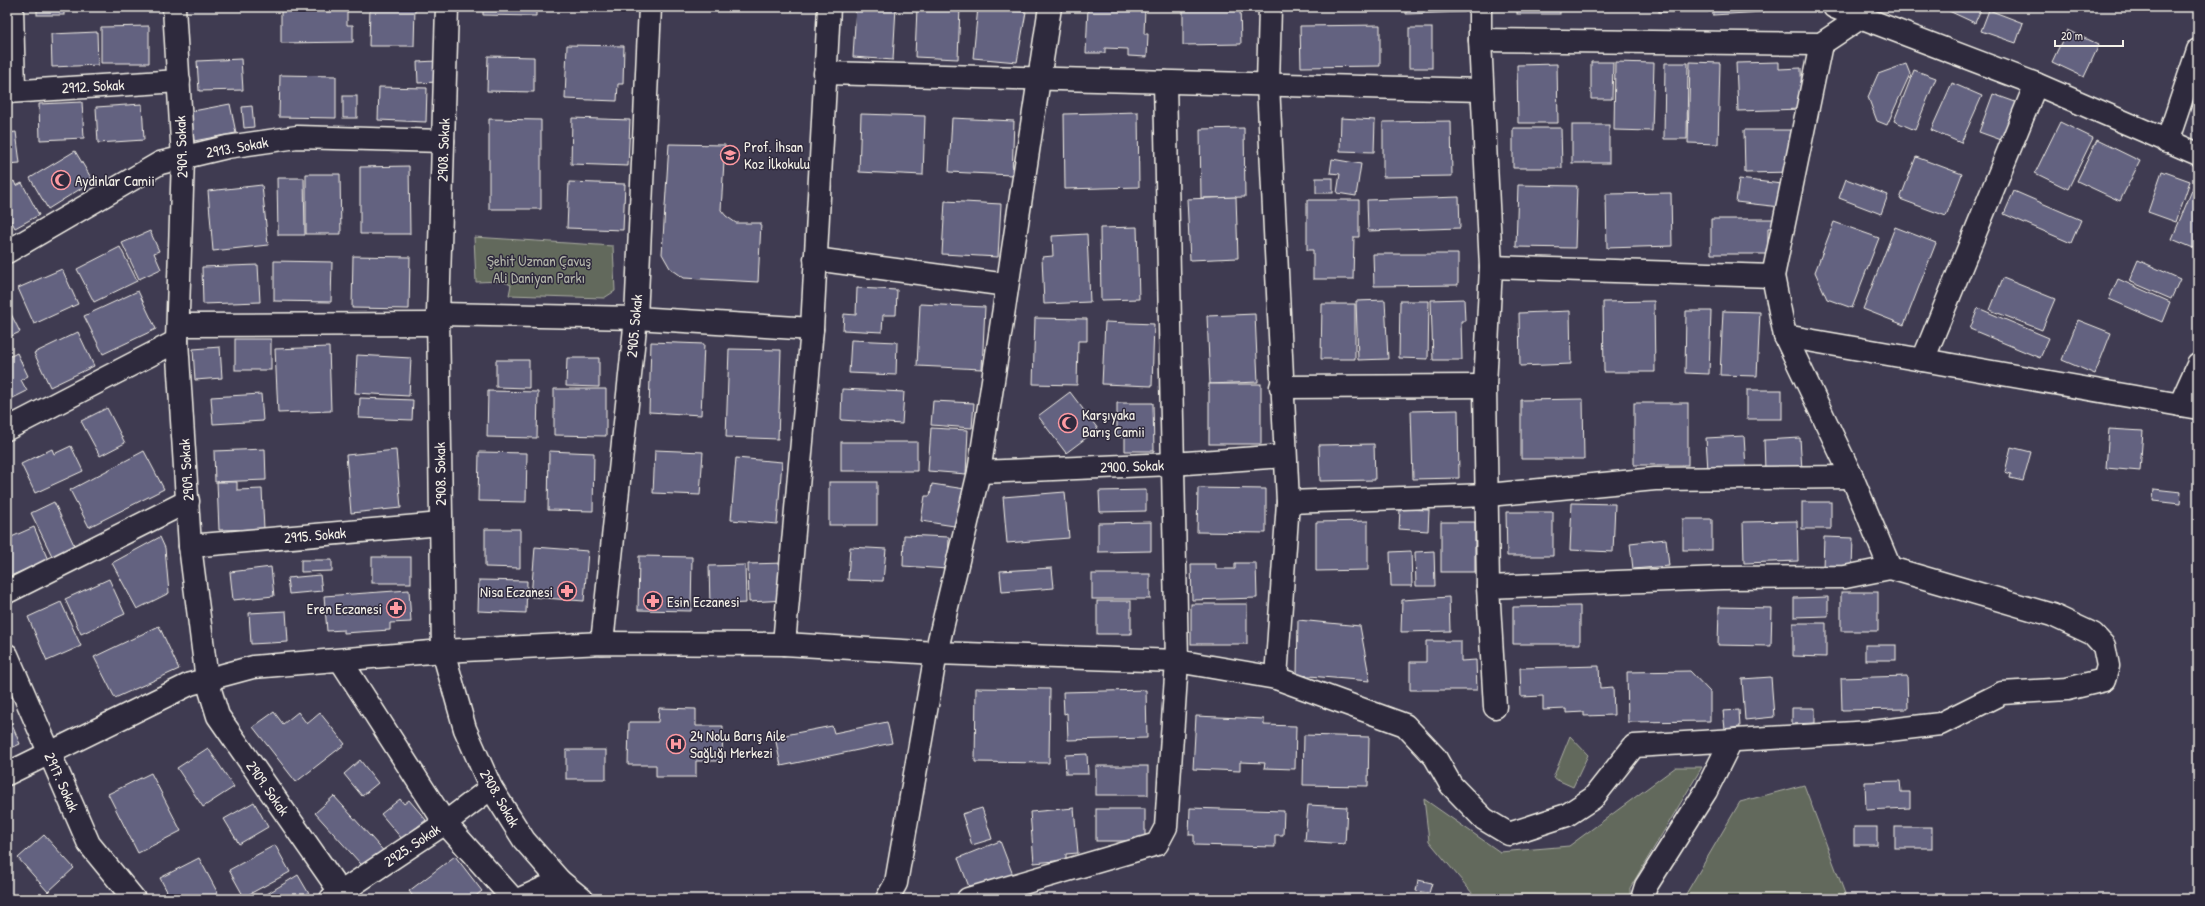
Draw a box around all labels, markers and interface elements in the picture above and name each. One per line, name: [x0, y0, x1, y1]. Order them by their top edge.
scale bar: [2055, 22, 2123, 48]
text: 20 m: [2061, 27, 2083, 44]
street label: 2912. Sokak: [61, 74, 125, 98]
street label: 2909. Sokak: [169, 115, 193, 179]
street label: 2908. Sokak: [431, 118, 455, 182]
street label: 2913. Sokak: [204, 131, 270, 163]
place label: Prof. İhsan Koz İlkokulu: [744, 136, 810, 174]
school or university icon: Prof. İhsan Koz İlkokulu: [719, 144, 741, 166]
mosque icon: Aydinlar Camii: [50, 169, 72, 191]
place label: Aydinlar Camii: [75, 170, 155, 191]
park label: Şehit Uzman Çavuş Ali Daniyan Parkı: [487, 250, 591, 288]
street label: 2905. Sokak: [621, 293, 647, 359]
place label: Karşıyaka Barış Camii: [1082, 404, 1145, 442]
mosque icon: Karşıyaka Barış Camii: [1057, 412, 1079, 434]
street label: 2909. Sokak: [173, 438, 199, 502]
street label: 2908. Sokak: [429, 442, 451, 506]
street label: 2900. Sokak: [1100, 454, 1164, 478]
street label: 2915. Sokak: [283, 522, 347, 548]
pharmacy icon: Nisa Eczanesi: [556, 580, 578, 602]
place label: Nisa Eczanesi: [480, 581, 553, 602]
pharmacy icon: Esin Eczanesi: [642, 590, 664, 612]
place label: Esin Eczanesi: [667, 591, 740, 612]
pharmacy icon: Eren Eczanesi: [385, 597, 407, 619]
place label: Eren Eczanesi: [307, 598, 382, 619]
place label: 24 Nolu Barış Aile Sağlığı Merkezi: [690, 725, 786, 763]
hospital icon: 24 Nolu Barış Aile Sağlığı Merkezi: [665, 733, 687, 755]
street label: 2917. Sokak: [40, 749, 84, 815]
street label: 2909. Sokak: [241, 756, 295, 820]
street label: 2908. Sokak: [475, 765, 525, 831]
street label: 2925. Sokak: [380, 818, 444, 872]

